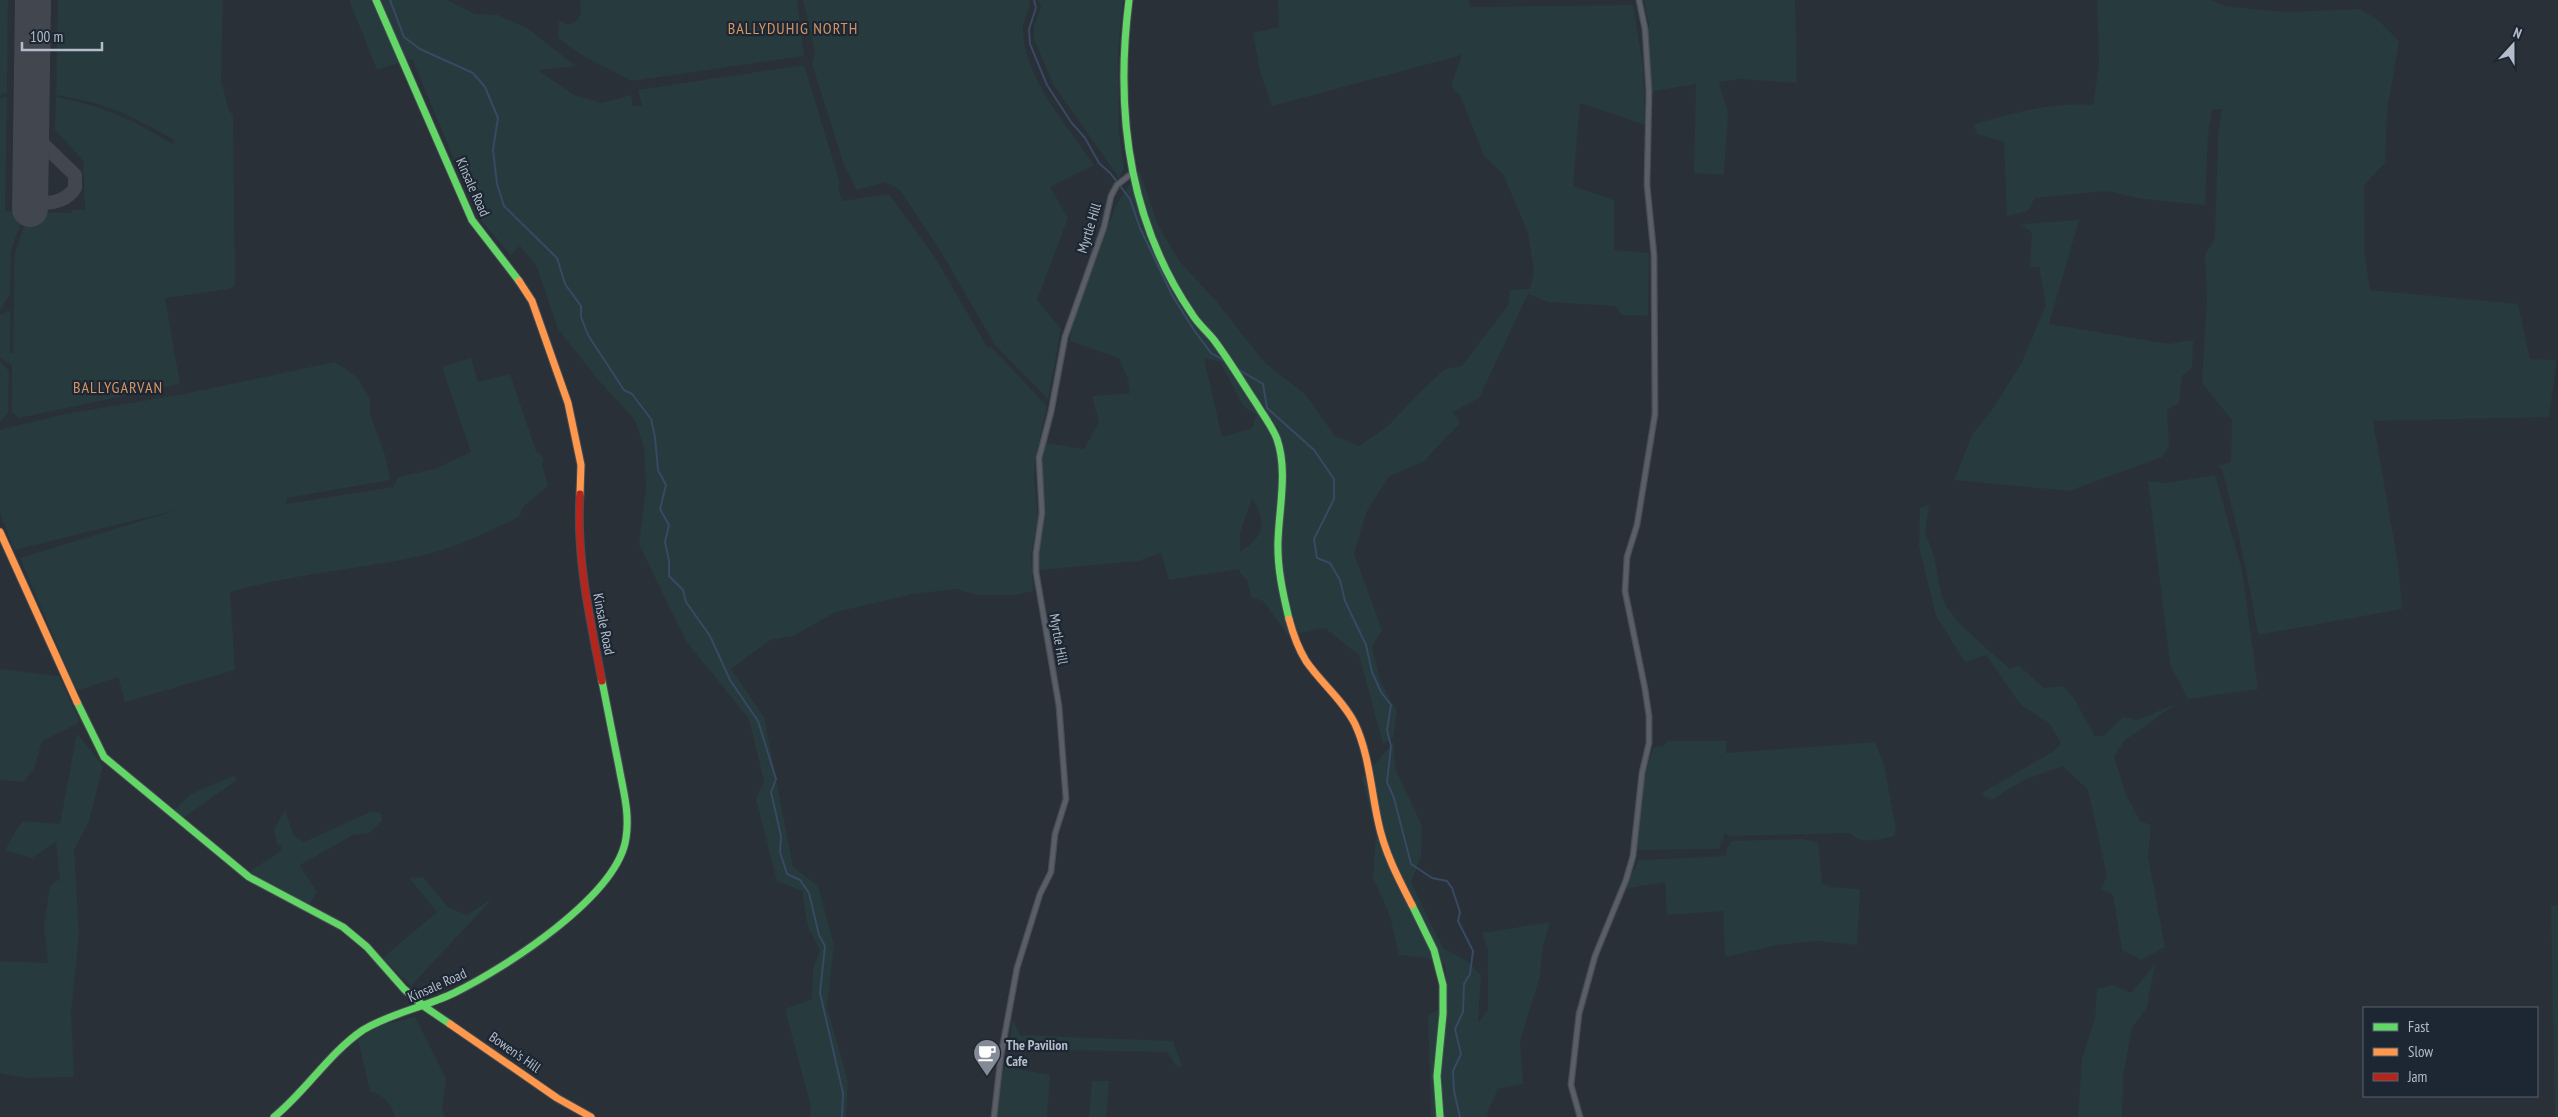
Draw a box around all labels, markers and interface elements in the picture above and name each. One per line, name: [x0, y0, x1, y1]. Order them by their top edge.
district label: BALLYDUHIG NORTH: [728, 18, 858, 38]
scale bar: [22, 20, 102, 52]
north arrow: [2488, 20, 2538, 70]
text: N: [2511, 23, 2524, 43]
text: 100 m: [30, 27, 63, 46]
street label: Kinsale Road: [452, 155, 494, 219]
street label: Myrtle Hill: [1073, 200, 1105, 255]
district label: BALLYGARVAN: [73, 377, 163, 397]
street label: Kinsale Road: [589, 592, 619, 656]
street label: Myrtle Hill: [1046, 612, 1072, 667]
street label: Kinsale Road: [405, 964, 469, 1006]
legend: [2363, 1007, 2538, 1097]
text: Fast: [2408, 1017, 2429, 1036]
street label: Bowen's Hill: [486, 1028, 545, 1077]
place label: The Pavilion Cafe: [1006, 1036, 1068, 1070]
cafe icon: The Pavilion Cafe: [972, 1038, 1002, 1077]
text: Slow: [2408, 1042, 2433, 1061]
text: Jam: [2407, 1067, 2427, 1086]

